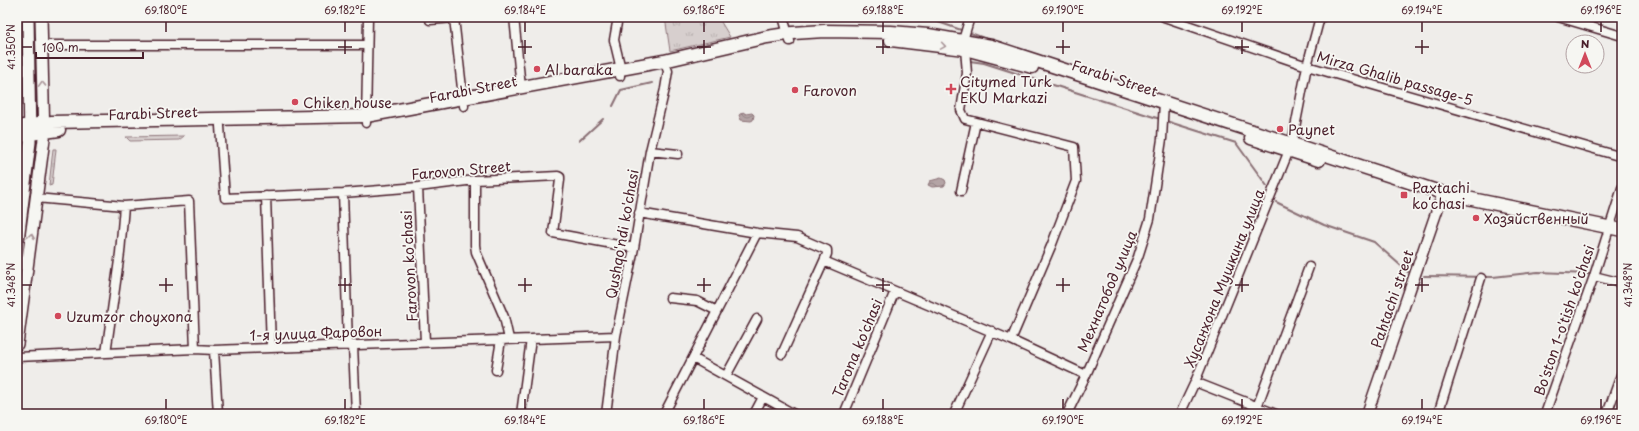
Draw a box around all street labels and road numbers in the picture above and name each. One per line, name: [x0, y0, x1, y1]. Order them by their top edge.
street label: Mirza Ghalib passage-5: [1314, 46, 1476, 110]
street label: Farabi Street: [1069, 54, 1161, 102]
street label: Farabi Street: [427, 70, 519, 108]
street label: Farabi Street: [108, 101, 198, 125]
street label: Farovon Street: [410, 155, 512, 185]
street label: Qushqo'ndi ko'chasi: [600, 168, 644, 300]
street label: Хусанхона Мушкина улица: [1179, 185, 1270, 370]
street label: Farovon ko'chasi: [396, 210, 422, 322]
street label: Мехнатобод улица: [1072, 227, 1142, 355]
street label: Bo'ston 1-o'tish ko'chasi: [1528, 242, 1600, 398]
street label: Pahtachi street: [1365, 247, 1419, 351]
street label: Tarona ko'chasi: [827, 295, 887, 401]
street label: 1-я улица Фаровон: [249, 320, 383, 346]

